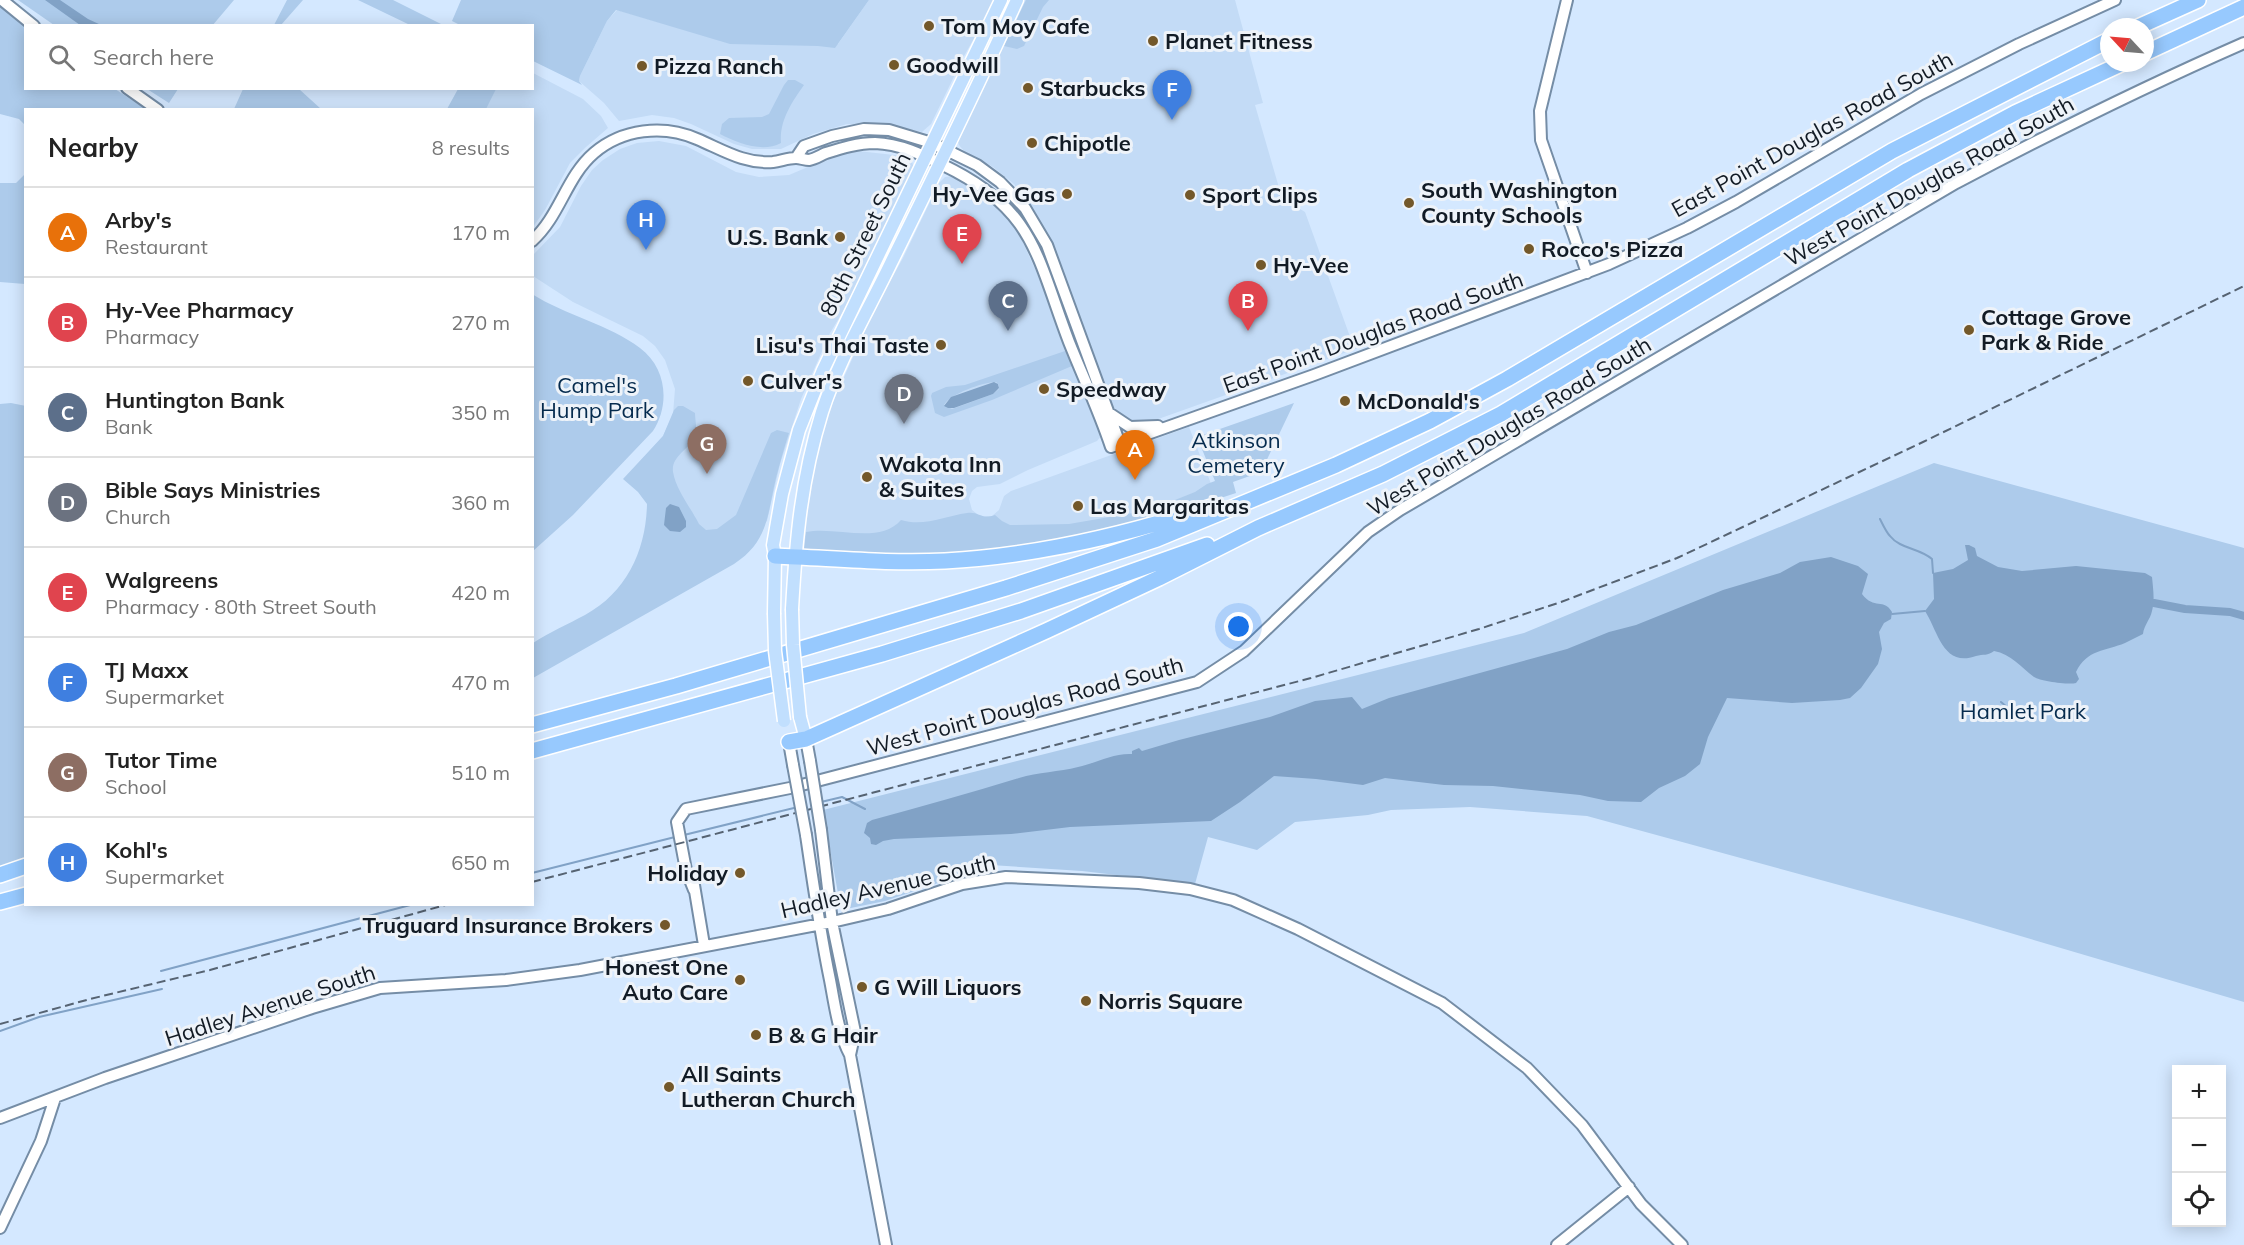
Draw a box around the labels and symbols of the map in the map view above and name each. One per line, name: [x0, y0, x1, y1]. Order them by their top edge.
place label: Tom Moy Cafe: [941, 12, 1090, 40]
north arrow: [2100, 18, 2154, 72]
marker: Tom Moy Cafe: [922, 19, 936, 33]
place label: Planet Fitness: [1165, 27, 1313, 55]
marker: Planet Fitness: [1146, 34, 1160, 48]
street label: East Point Douglas Road South: [1666, 45, 1958, 223]
place label: Goodwill: [906, 51, 999, 79]
place label: Pizza Ranch: [654, 52, 784, 80]
marker: Goodwill: [887, 58, 901, 72]
marker: Pizza Ranch: [635, 59, 649, 73]
pin: F: [1152, 70, 1192, 120]
place label: Starbucks: [1040, 74, 1146, 102]
marker: Starbucks: [1021, 81, 1035, 95]
street label: West Point Douglas Road South: [1779, 90, 2079, 272]
place label: Chipotle: [1044, 129, 1131, 157]
marker: Chipotle: [1025, 136, 1039, 150]
street label: 80th Street South: [813, 147, 917, 321]
place label: South Washington County Schools: [1421, 176, 1617, 229]
place label: Hy-Vee Gas: [932, 180, 1055, 208]
place label: Sport Clips: [1202, 181, 1318, 209]
marker: Hy-Vee Gas: [1060, 187, 1074, 201]
marker: Sport Clips: [1183, 188, 1197, 202]
marker: South Washington County Schools: [1402, 196, 1416, 210]
pin: H: [626, 200, 666, 250]
pin: E: [942, 214, 982, 264]
place label: U.S. Bank: [727, 223, 829, 251]
marker: U.S. Bank: [833, 230, 847, 244]
place label: Rocco's Pizza: [1541, 235, 1683, 263]
marker: Rocco's Pizza: [1522, 242, 1536, 256]
place label: Hy-Vee: [1273, 251, 1349, 279]
marker: Hy-Vee: [1254, 258, 1268, 272]
street label: East Point Douglas Road South: [1219, 265, 1527, 399]
pin: C: [988, 282, 1028, 331]
pin: B: [1228, 282, 1268, 331]
place label: Cottage Grove Park & Ride: [1981, 303, 2131, 356]
marker: Cottage Grove Park & Ride: [1962, 323, 1976, 337]
street label: West Point Douglas Road South: [1362, 330, 1656, 522]
place label: Lisu's Thai Taste: [755, 331, 929, 359]
marker: Lisu's Thai Taste: [934, 338, 948, 352]
place label: Culver's: [760, 367, 842, 395]
park label: Camel's Hump Park: [540, 371, 655, 424]
marker: Culver's: [741, 374, 755, 388]
pin: D: [884, 374, 924, 424]
place label: Speedway: [1056, 375, 1166, 403]
marker: Speedway: [1037, 382, 1051, 396]
place label: McDonald's: [1357, 387, 1480, 415]
marker: McDonald's: [1338, 394, 1352, 408]
pin: G: [688, 424, 726, 474]
park label: Atkinson Cemetery: [1187, 426, 1285, 479]
pin: A: [1116, 430, 1154, 480]
place label: Wakota Inn & Suites: [879, 450, 1002, 503]
marker: Wakota Inn & Suites: [860, 470, 874, 484]
place label: Las Margaritas: [1090, 492, 1249, 520]
marker: Las Margaritas: [1071, 499, 1085, 513]
your location: [1224, 612, 1253, 641]
street label: West Point Douglas Road South: [864, 650, 1186, 762]
park label: Hamlet Park: [1960, 697, 2087, 725]
street label: Hadley Avenue South: [778, 848, 998, 924]
place label: Holiday: [647, 859, 728, 887]
marker: Holiday: [733, 866, 747, 880]
place label: Truguard Insurance Brokers: [363, 911, 653, 939]
marker: Truguard Insurance Brokers: [658, 918, 672, 932]
place label: Honest One Auto Care: [605, 953, 728, 1006]
street label: Hadley Avenue South: [161, 958, 379, 1052]
marker: Honest One Auto Care: [733, 973, 747, 987]
place label: G Will Liquors: [874, 973, 1022, 1001]
marker: G Will Liquors: [855, 980, 869, 994]
place label: Norris Square: [1098, 987, 1243, 1015]
marker: Norris Square: [1079, 994, 1093, 1008]
place label: B & G Hair: [768, 1021, 878, 1049]
marker: B & G Hair: [749, 1028, 763, 1042]
place label: All Saints Lutheran Church: [681, 1060, 856, 1113]
marker: All Saints Lutheran Church: [662, 1080, 676, 1094]

